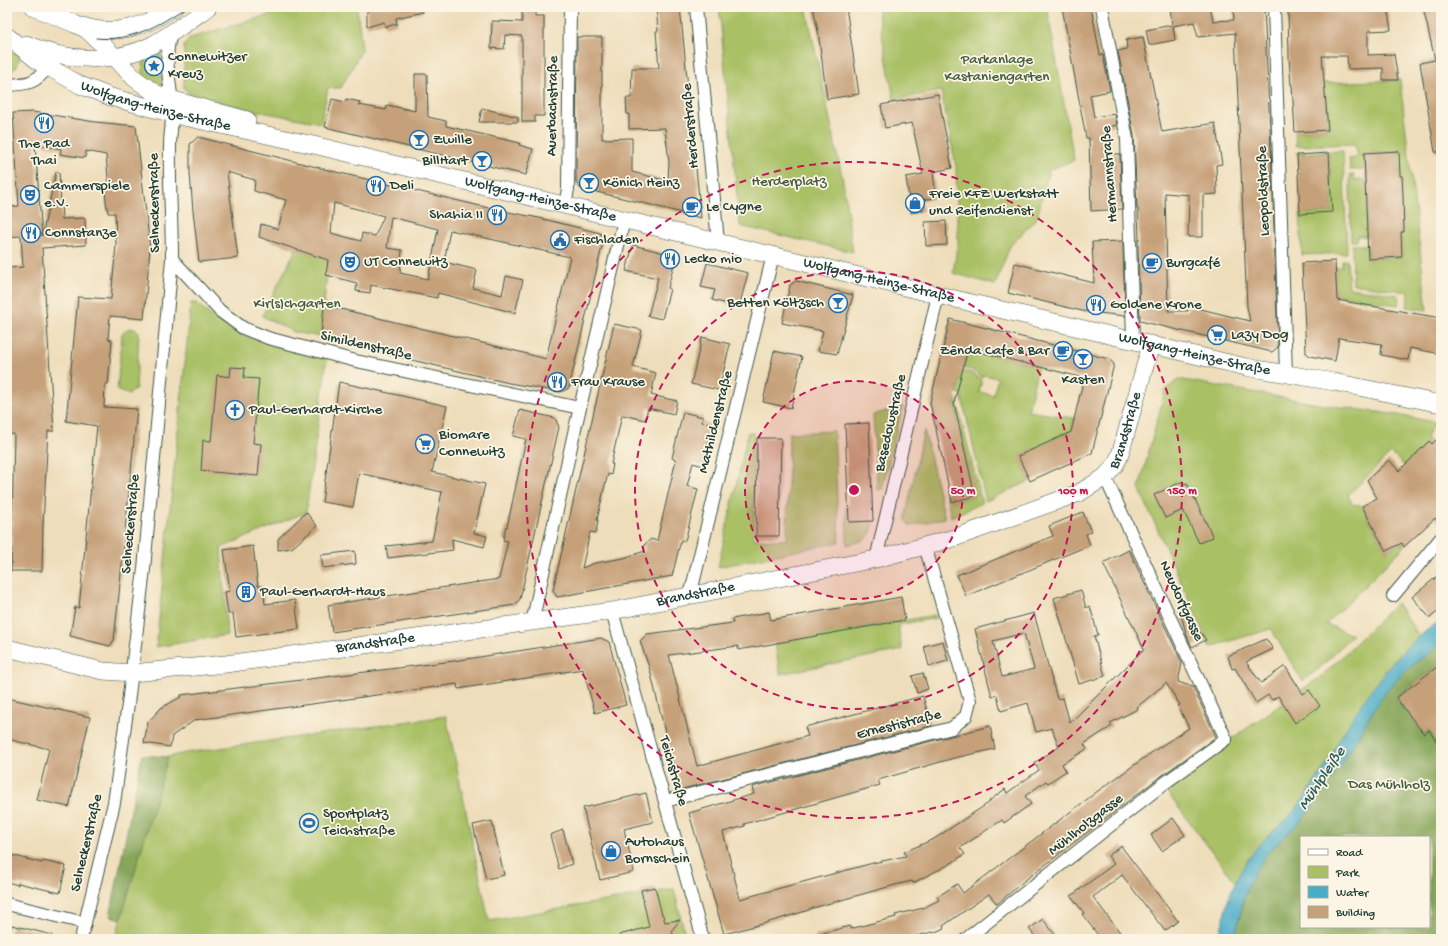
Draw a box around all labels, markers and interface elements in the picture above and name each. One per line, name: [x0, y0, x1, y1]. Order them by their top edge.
place label: Connewitzer Kreuz: [168, 48, 248, 83]
park label: Parkanlage Kastaniengarten: [945, 51, 1049, 86]
place icon: Connewitzer Kreuz: [143, 55, 165, 77]
street label: Auerbachstraße: [543, 55, 563, 156]
street label: Wolfgang-Heinze-Straße: [78, 77, 233, 136]
street label: Herderstraße: [678, 82, 704, 169]
restaurant icon: The Pad Thai: [33, 112, 55, 134]
street label: Hermannstraße: [1098, 125, 1122, 223]
bar icon: Zwille: [408, 129, 430, 151]
place label: Zwille: [433, 131, 472, 149]
place label: The Pad Thai: [18, 135, 70, 170]
street label: Leopoldstraße: [1253, 145, 1275, 237]
bar icon: BillHart: [471, 150, 493, 172]
place label: BillHart: [421, 152, 470, 170]
street label: Selneckerstraße: [145, 153, 165, 253]
bar icon: Könich Heinz: [578, 172, 600, 194]
street label: Wolfgang-Heinze-Straße: [463, 173, 618, 226]
park label: Herderplatz: [751, 173, 827, 191]
place label: Könich Heinz: [603, 174, 680, 192]
restaurant icon: Deli: [365, 175, 387, 197]
place label: Cammerspiele e.V.: [44, 177, 130, 212]
place label: Deli: [389, 177, 414, 195]
theatre icon: Cammerspiele e.V.: [19, 184, 41, 206]
place label: Freie KFZ Werkstatt und Reifendienst: [928, 185, 1060, 220]
shop icon: Freie KFZ Werkstatt und Reifendienst: [904, 192, 926, 214]
cafe icon: Le Cygne: [681, 196, 703, 218]
place label: Le Cygne: [706, 198, 762, 216]
restaurant icon: Shahia II: [486, 204, 508, 226]
place label: Shahia II: [429, 206, 483, 224]
restaurant icon: Connstanze: [20, 222, 42, 244]
place label: Connstanze: [45, 224, 117, 242]
public building icon: Fischladen: [549, 229, 571, 251]
place label: Fischladen: [573, 231, 639, 249]
restaurant icon: Lecko mio: [659, 248, 681, 270]
place label: Lecko mio: [684, 250, 742, 268]
theatre icon: UT Connewitz: [339, 251, 361, 273]
cafe icon: Burgcafé: [1141, 252, 1163, 274]
place label: UT Connewitz: [364, 253, 448, 271]
street label: Wolfgang-Heinze-Straße: [801, 254, 957, 308]
place label: Burgcafé: [1165, 254, 1221, 272]
bar icon: Betten Költzsch: [827, 292, 849, 314]
place label: Betten Költzsch: [726, 294, 824, 312]
restaurant icon: Goldene Krone: [1085, 294, 1107, 316]
park label: Kir(s)chgarten: [253, 295, 341, 313]
place label: Goldene Krone: [1110, 296, 1202, 314]
supermarket icon: Lazy Dog: [1206, 324, 1228, 346]
place label: Lazy Dog: [1231, 326, 1288, 344]
street label: Simildenstraße: [319, 327, 414, 365]
street label: Wolfgang-Heinze-Straße: [1117, 328, 1272, 380]
cafe icon: Zênda Cafe & Bar: [1052, 340, 1074, 362]
place label: Zênda Cafe & Bar: [940, 342, 1051, 360]
bar icon: Kasten: [1072, 348, 1094, 370]
street label: Mathildenstraße: [695, 369, 738, 475]
restaurant icon: Frau Krause: [546, 371, 568, 393]
place label: Kasten: [1061, 371, 1105, 389]
street label: Basedowstraße: [871, 372, 911, 475]
place label: Frau Krause: [570, 373, 645, 391]
street label: Brandstraße: [1105, 390, 1146, 473]
church icon: Paul-Gerhardt-Kirche: [224, 399, 246, 421]
place label: Paul-Gerhardt-Kirche: [248, 401, 382, 419]
place label: Biomare Connewitz: [438, 426, 505, 461]
supermarket icon: Biomare Connewitz: [414, 433, 436, 455]
street label: Selneckerstraße: [118, 473, 144, 575]
centre of rings: [847, 483, 861, 497]
text: 50 m: [951, 485, 976, 499]
text: 100 m: [1057, 485, 1088, 499]
text: 150 m: [1166, 485, 1197, 499]
street label: Neudorfgasse: [1155, 558, 1208, 644]
street label: Brandstraße: [654, 578, 737, 611]
building icon: Paul-Gerhardt-Haus: [235, 581, 257, 603]
place label: Paul-Gerhardt-Haus: [259, 583, 385, 601]
street label: Brandstraße: [334, 629, 416, 658]
street label: Ernestistraße: [855, 706, 943, 744]
street label: Teichstraße: [654, 733, 692, 808]
water label: Mühlpleiße: [1295, 743, 1351, 814]
park label: Das Mühlholz: [1347, 776, 1430, 794]
street label: Mühlholzgasse: [1045, 790, 1127, 860]
street label: Selneckerstraße: [67, 792, 107, 894]
place label: Sportplatz Teichstraße: [322, 805, 395, 840]
sports icon: Sportplatz Teichstraße: [298, 812, 320, 834]
place label: Autohaus Bornschein: [624, 833, 690, 868]
legend: [1300, 836, 1430, 928]
shop icon: Autohaus Bornschein: [600, 840, 622, 862]
text: Road: [1336, 847, 1363, 861]
text: Park: [1335, 867, 1361, 881]
text: Water: [1336, 887, 1370, 901]
text: Building: [1335, 907, 1375, 921]

